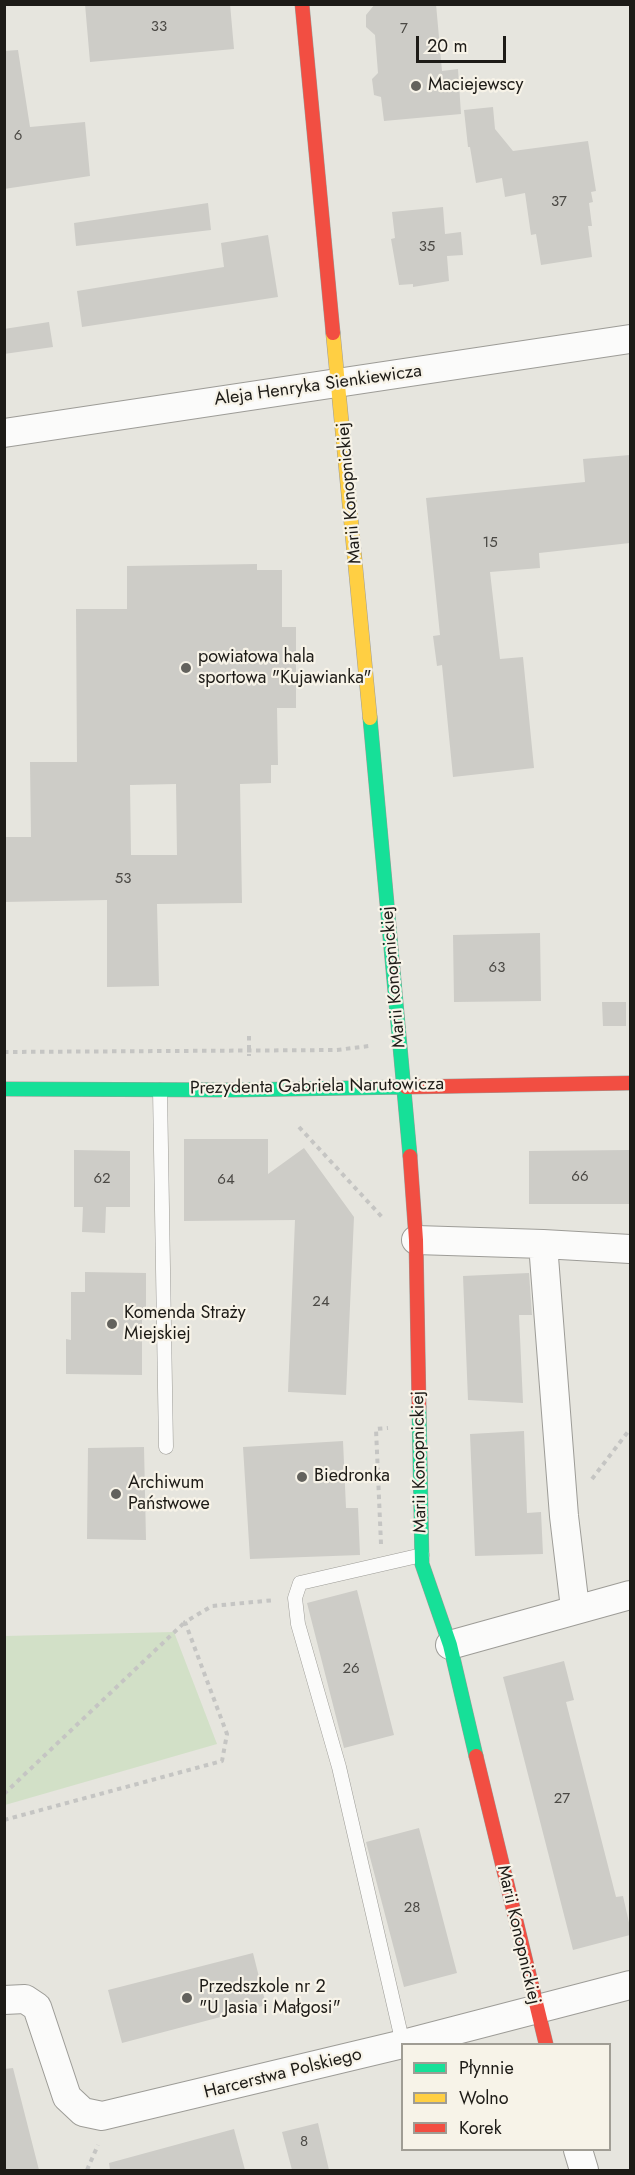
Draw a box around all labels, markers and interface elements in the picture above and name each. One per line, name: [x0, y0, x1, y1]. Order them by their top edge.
house number: 33: [151, 18, 167, 36]
house number: 7: [400, 20, 408, 38]
scale bar: [419, 24, 509, 62]
text: 20 m: [427, 33, 467, 59]
place label: Maciejewscy: [428, 75, 523, 97]
marker: Maciejewscy: [409, 79, 423, 93]
house number: 6: [14, 127, 22, 145]
house number: 37: [551, 193, 567, 211]
house number: 35: [419, 238, 435, 256]
street label: Aleja Henryka Sienkiewicza: [213, 361, 423, 411]
street label: Marii Konopnickiej: [333, 421, 367, 565]
house number: 15: [482, 534, 498, 552]
place label: powiatowa hala sportowa "Kujawianka": [198, 647, 372, 690]
marker: powiatowa hala sportowa "Kujawianka": [179, 661, 193, 675]
house number: 53: [115, 870, 131, 888]
street label: Marii Konopnickiej: [377, 905, 411, 1049]
house number: 63: [489, 959, 505, 977]
street label: Prezydenta Gabriela Narutowicza: [190, 1074, 444, 1100]
house number: 66: [571, 1168, 589, 1186]
house number: 62: [93, 1170, 111, 1188]
house number: 64: [217, 1171, 235, 1189]
house number: 24: [312, 1293, 330, 1311]
place label: Komenda Straży Miejskiej: [124, 1303, 246, 1346]
marker: Komenda Straży Miejskiej: [105, 1317, 119, 1331]
street label: Marii Konopnickiej: [408, 1391, 432, 1533]
place label: Biedronka: [314, 1466, 390, 1488]
marker: Biedronka: [295, 1470, 309, 1484]
place label: Archiwum Państwowe: [128, 1473, 210, 1516]
marker: Archiwum Państwowe: [109, 1487, 123, 1501]
house number: 26: [342, 1660, 360, 1678]
house number: 27: [554, 1790, 570, 1808]
street label: Marii Konopnickiej: [491, 1863, 545, 2007]
house number: 28: [404, 1899, 420, 1917]
place label: Przedszkole nr 2 "U Jasia i Małgosi": [199, 1977, 341, 2020]
marker: Przedszkole nr 2 "U Jasia i Małgosi": [180, 1991, 194, 2005]
legend: [401, 2043, 611, 2151]
street label: Harcerstwa Polskiego: [202, 2044, 364, 2104]
text: Płynnie: [459, 2055, 514, 2081]
text: Wolno: [459, 2085, 509, 2111]
text: Korek: [459, 2115, 502, 2141]
house number: 8: [300, 2133, 308, 2151]

